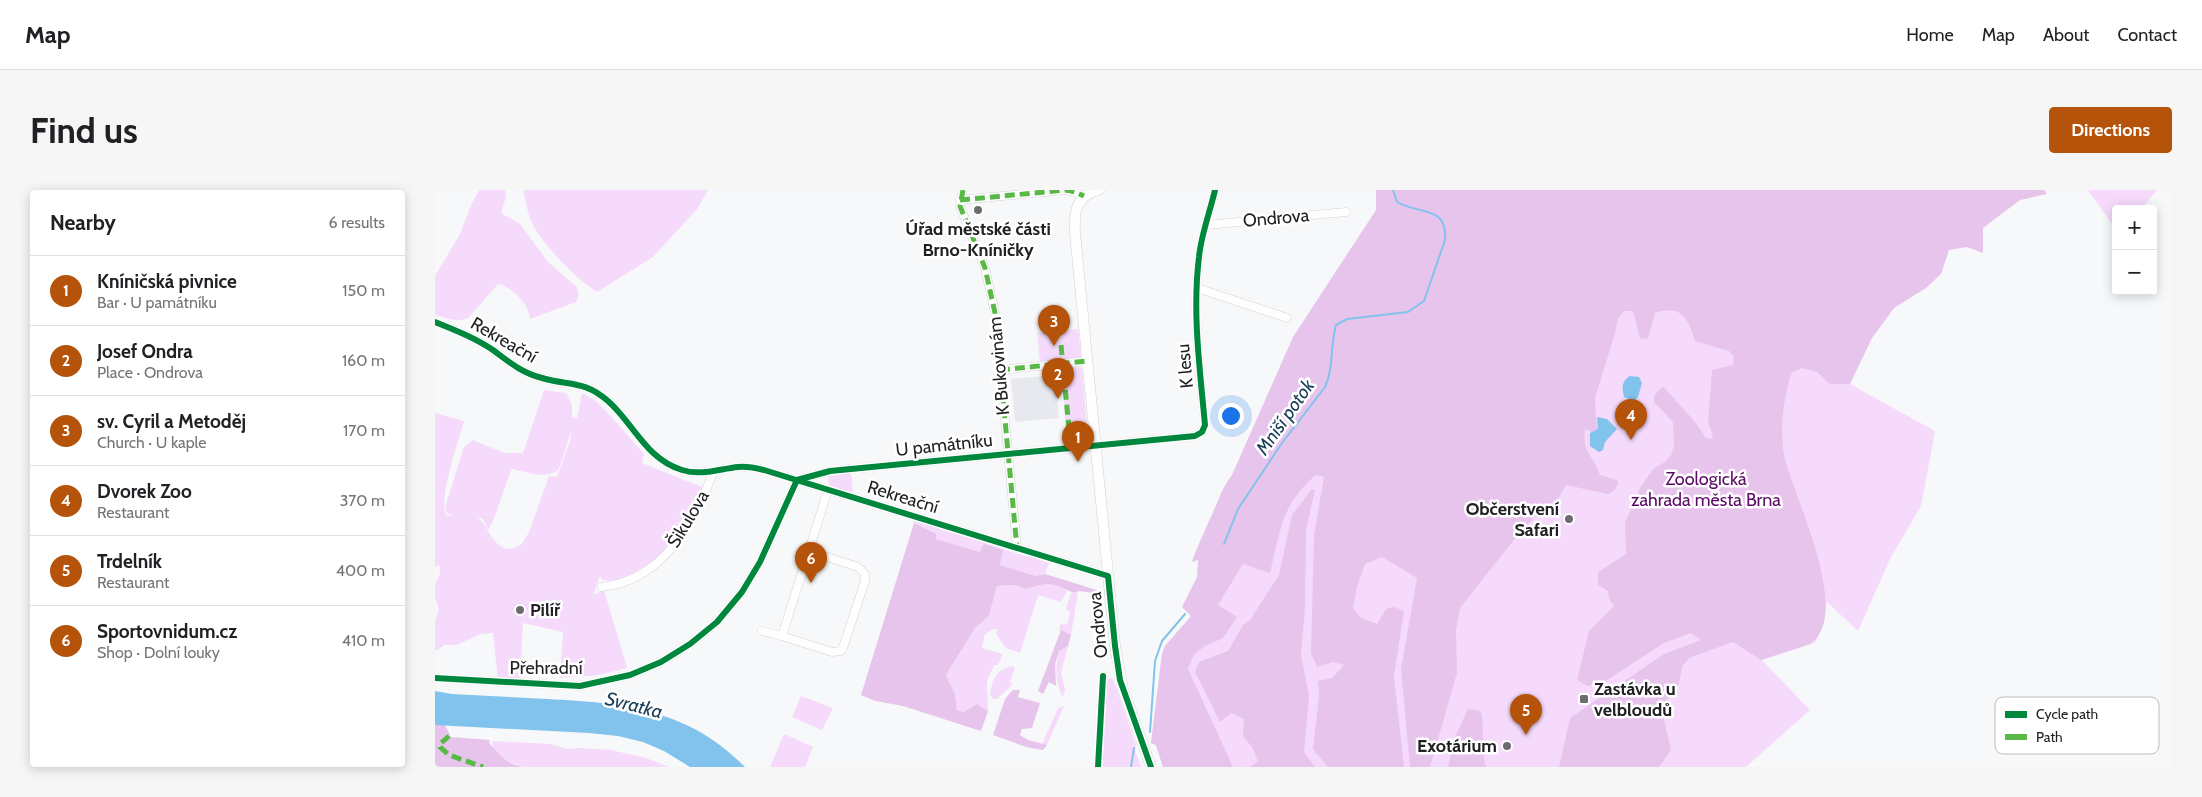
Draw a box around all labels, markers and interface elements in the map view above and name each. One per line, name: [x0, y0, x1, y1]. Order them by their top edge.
text: Map: [25, 20, 71, 49]
text: Home: [1906, 24, 1954, 46]
text: Map: [1982, 24, 2015, 46]
text: About: [2043, 24, 2089, 46]
text: Contact: [2117, 24, 2177, 46]
button: Directions: [2049, 107, 2172, 153]
text: Find us: [30, 109, 138, 152]
marker: Úřad městské části Brno-Kníničky: [972, 204, 984, 216]
street label: Ondrova: [1242, 204, 1310, 232]
map controls: [2112, 205, 2157, 295]
button: +: [2112, 205, 2157, 250]
text: Nearby: [50, 210, 116, 235]
text: 6 results: [329, 213, 385, 232]
place label: Úřad městské části Brno-Kníničky: [905, 218, 1051, 261]
button: −: [2112, 250, 2157, 295]
text: Kníničská pivnice: [97, 270, 237, 293]
text: 1: [63, 281, 69, 300]
text: 150 m: [342, 281, 385, 300]
text: Bar · U památníku: [97, 293, 217, 312]
pin: 3: [1038, 305, 1070, 346]
street label: Rekreační: [467, 312, 541, 368]
street label: K Bukovinám: [984, 316, 1014, 416]
text: Josef Ondra: [97, 340, 193, 363]
street label: K lesu: [1172, 343, 1198, 389]
text: 2: [62, 351, 70, 370]
text: 160 m: [342, 351, 385, 370]
pin: 2: [1042, 358, 1074, 399]
text: Place · Ondrova: [97, 363, 203, 382]
water label: Mniší potok: [1250, 374, 1320, 460]
pin: 4: [1615, 399, 1647, 440]
your location: [1218, 403, 1244, 429]
text: sv. Cyril a Metoděj: [97, 410, 246, 433]
text: 3: [62, 421, 70, 440]
text: 170 m: [343, 421, 385, 440]
pin: 1: [1062, 421, 1094, 462]
street label: U památníku: [894, 429, 994, 461]
text: Church · U kaple: [97, 433, 206, 452]
park label: Zoologická zahrada města Brna: [1631, 468, 1781, 511]
street label: Rekreační: [865, 476, 941, 518]
text: Dvorek Zoo: [97, 480, 192, 503]
street label: Šikulova: [662, 486, 714, 552]
text: 4: [61, 491, 71, 510]
text: 370 m: [340, 491, 385, 510]
place label: Občerstvení Safari: [1466, 498, 1559, 541]
text: Restaurant: [97, 503, 169, 522]
marker: Občerstvení Safari: [1563, 513, 1575, 525]
pin: 6: [795, 542, 827, 583]
text: Trdelník: [97, 550, 162, 573]
text: 5: [62, 561, 70, 580]
text: 400 m: [336, 561, 385, 580]
text: Restaurant: [97, 573, 169, 592]
street label: Ondrova: [1084, 590, 1112, 659]
place label: Pilíř: [530, 599, 561, 621]
marker: Pilíř: [514, 604, 526, 616]
text: Sportovnidum.cz: [97, 620, 237, 643]
text: 6: [62, 631, 71, 650]
text: 410 m: [342, 631, 385, 650]
text: Shop · Dolní louky: [97, 643, 220, 662]
street label: Přehradní: [509, 657, 583, 679]
place label: Zastávka u velbloudů: [1594, 678, 1676, 721]
water label: Svratka: [603, 687, 665, 723]
marker: Zastávka u velbloudů: [1578, 693, 1590, 705]
pin: 5: [1510, 694, 1542, 735]
legend: [1995, 697, 2159, 754]
text: Cycle path: [2036, 705, 2098, 723]
text: Path: [2036, 728, 2063, 746]
place label: Exotárium: [1417, 735, 1497, 757]
marker: Exotárium: [1501, 740, 1513, 752]

